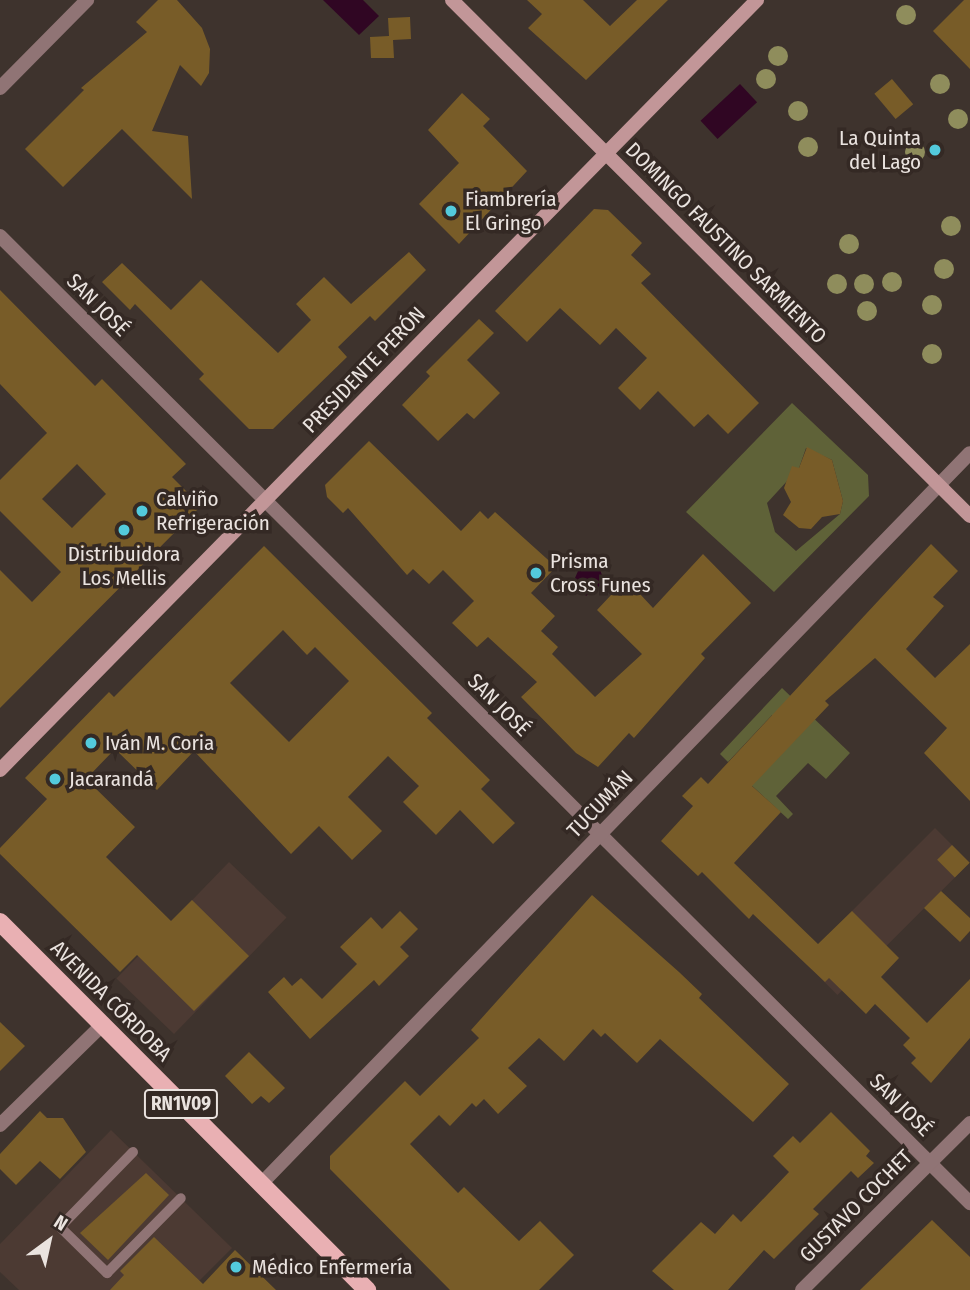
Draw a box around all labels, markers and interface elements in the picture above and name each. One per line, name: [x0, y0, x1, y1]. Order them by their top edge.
place label: La Quinta del Lago: [839, 125, 921, 175]
street label: DOMINGO FAUSTINO SARMIENTO: [620, 137, 832, 349]
marker: La Quinta del Lago: [927, 142, 943, 158]
place label: Fiambrería El Gringo: [465, 186, 556, 236]
marker: Fiambrería El Gringo: [443, 203, 459, 219]
street label: SAN JOSÉ: [61, 268, 135, 342]
street label: PRESIDENTE PERÓN: [298, 302, 430, 438]
place label: Calviño Refrigeración: [156, 486, 270, 536]
marker: Calviño Refrigeración: [134, 503, 150, 519]
marker: Distribuidora Los Mellis: [116, 522, 132, 538]
place label: Distribuidora Los Mellis: [68, 541, 180, 591]
place label: Prisma Cross Funes: [550, 548, 651, 598]
marker: Prisma Cross Funes: [528, 565, 544, 581]
street label: SAN JOSÉ: [462, 668, 536, 742]
place label: Iván M. Coria: [105, 730, 214, 756]
marker: Iván M. Coria: [83, 735, 99, 751]
street label: TUCUMÁN: [562, 765, 638, 843]
place label: Jacarandá: [69, 766, 154, 792]
marker: Jacarandá: [47, 771, 63, 787]
street label: AVENIDA CÓRDOBA: [45, 935, 177, 1067]
street label: SAN JOSÉ: [864, 1068, 938, 1142]
road number: RN1V09: [142, 1088, 220, 1120]
street label: GUSTAVO COCHET: [795, 1145, 917, 1267]
north arrow: [14, 1206, 84, 1276]
text: N: [50, 1210, 72, 1236]
place label: Médico Enfermería: [252, 1254, 412, 1280]
marker: Médico Enfermería: [226, 1257, 246, 1277]

